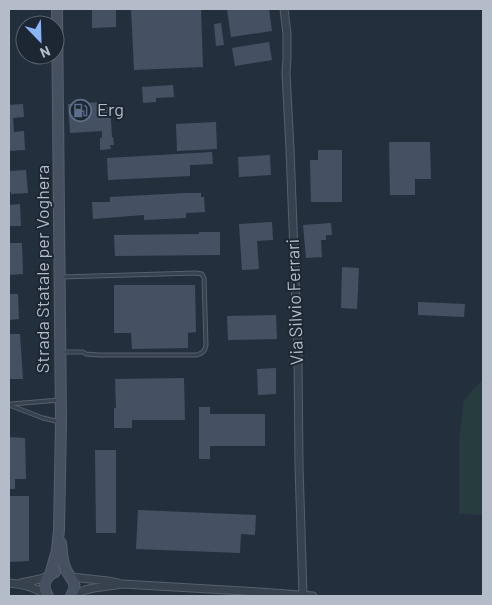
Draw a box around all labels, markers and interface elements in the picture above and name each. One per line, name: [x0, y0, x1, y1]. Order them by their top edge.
north arrow: [15, 15, 65, 65]
text: N: [38, 43, 53, 62]
fuel station icon: Erg: [69, 98, 93, 122]
place label: Erg: [97, 98, 124, 120]
street label: Strada Statale per Voghera: [31, 165, 53, 373]
street label: Via Silvio Ferrari: [281, 239, 307, 366]

